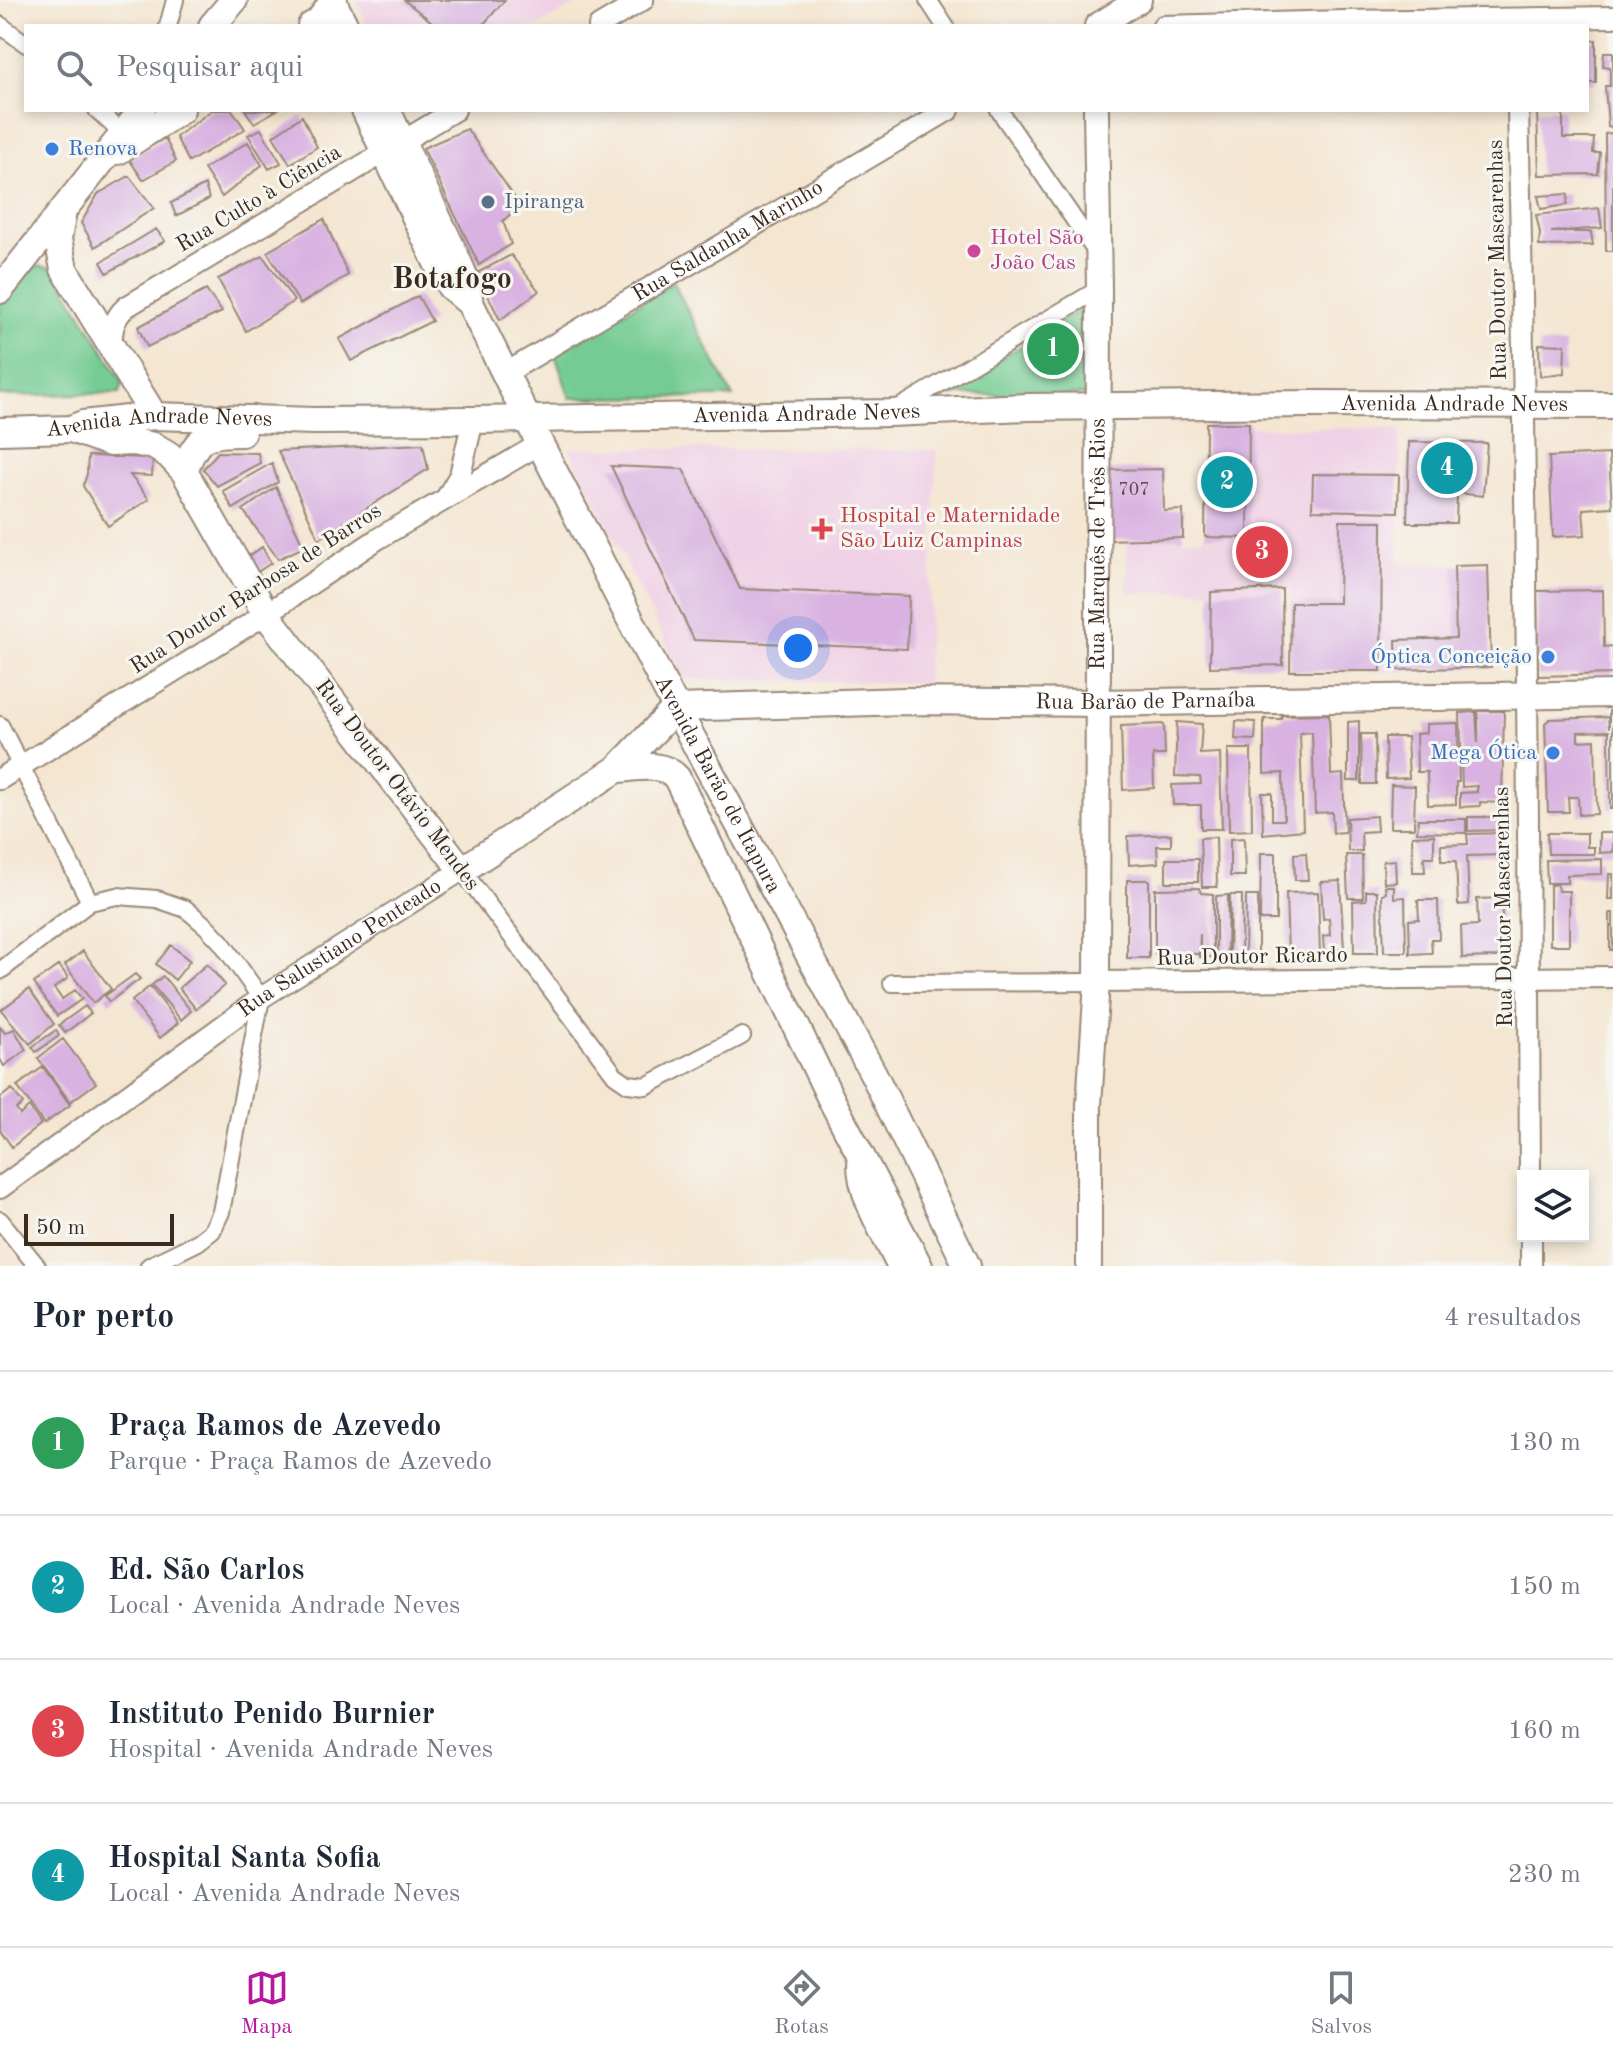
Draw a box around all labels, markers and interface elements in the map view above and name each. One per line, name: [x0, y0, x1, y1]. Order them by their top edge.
search box: [24, 24, 1589, 112]
icon: search: [52, 46, 96, 90]
text: Pesquisar aqui: [116, 53, 303, 83]
place label: Renova: [68, 138, 138, 160]
street label: Rua Doutor Mascarenhas: [1485, 139, 1511, 381]
marker: Renova: [43, 140, 61, 158]
street label: Rua Culto à Ciência: [173, 141, 345, 257]
street label: Rua Saldanha Marinho: [629, 176, 827, 306]
place label: Ipiranga: [504, 191, 585, 213]
marker: Ipiranga: [479, 193, 497, 211]
place label: Hotel São João Cas: [990, 227, 1084, 274]
marker: Hotel São João Cas: [965, 242, 983, 260]
district label: Botafogo: [392, 265, 512, 295]
pin: 1: [1027, 319, 1079, 379]
street label: Avenida Andrade Neves: [1340, 393, 1568, 416]
street label: Avenida Andrade Neves: [692, 401, 921, 427]
street label: Avenida Andrade Neves: [46, 405, 273, 441]
street label: Rua Marquês de Três Rios: [1087, 418, 1110, 670]
pin: 4: [1421, 438, 1473, 498]
pin: 2: [1201, 452, 1253, 512]
house number: 707: [1118, 481, 1150, 499]
street label: Rua Doutor Barbosa de Barros: [127, 500, 385, 678]
place label: Hospital e Maternidade São Luiz Campinas: [840, 505, 1060, 552]
marker: Hospital e Maternidade São Luiz Campinas: [811, 518, 833, 540]
pin: 3: [1236, 522, 1288, 582]
your location: [778, 628, 818, 668]
place label: Óptica Conceição: [1370, 642, 1532, 668]
marker: Óptica Conceição: [1539, 648, 1557, 666]
street label: Avenida Barão de Itapura: [650, 672, 785, 897]
street label: Rua Doutor Otávio Mendes: [311, 675, 483, 895]
street label: Rua Barão de Parnaíba: [1035, 689, 1256, 714]
place label: Mega Ótica: [1430, 738, 1537, 764]
marker: Mega Ótica: [1544, 744, 1562, 762]
street label: Rua Doutor Mascarenhas: [1491, 786, 1517, 1028]
street label: Rua Salustiano Penteado: [234, 875, 445, 1022]
street label: Rua Doutor Ricardo: [1156, 944, 1348, 970]
map controls: [1517, 1170, 1589, 1242]
button: layers: [1517, 1170, 1589, 1242]
scale bar: [24, 1210, 174, 1246]
text: 50 m: [36, 1217, 85, 1239]
text: Por perto: [32, 1301, 174, 1335]
text: 4 resultados: [1444, 1305, 1581, 1331]
text: Praça Ramos de Azevedo: [108, 1412, 441, 1442]
text: 1: [50, 1430, 66, 1456]
text: 130 m: [1508, 1430, 1581, 1456]
text: Parque · Praça Ramos de Azevedo: [108, 1449, 492, 1475]
text: Ed. São Carlos: [108, 1556, 304, 1586]
text: 2: [50, 1574, 66, 1600]
text: 150 m: [1508, 1574, 1581, 1600]
text: Local · Avenida Andrade Neves: [108, 1593, 460, 1619]
text: Instituto Penido Burnier: [108, 1700, 435, 1730]
text: 3: [50, 1718, 66, 1744]
text: 160 m: [1508, 1718, 1581, 1744]
text: Hospital · Avenida Andrade Neves: [108, 1737, 493, 1763]
text: Hospital Santa Sofia: [108, 1844, 381, 1874]
text: 4: [50, 1862, 66, 1888]
text: 230 m: [1508, 1862, 1581, 1888]
text: Local · Avenida Andrade Neves: [108, 1881, 460, 1907]
tab: Mapa: [241, 1966, 292, 2041]
tab: Rotas: [774, 1966, 829, 2041]
tab: Salvos: [1311, 1966, 1372, 2041]

